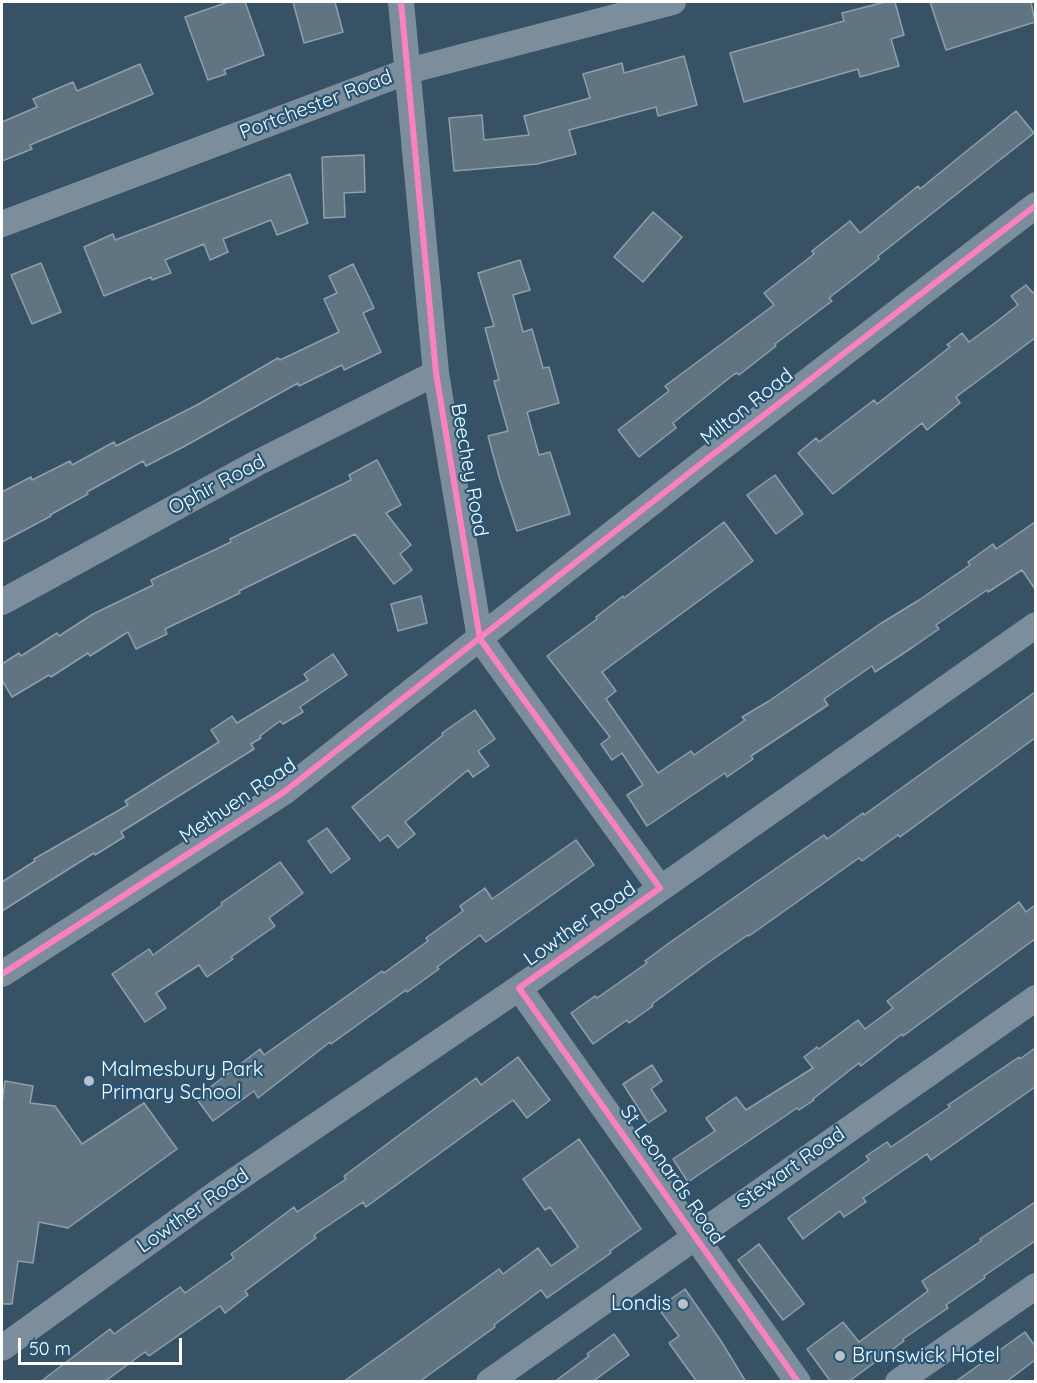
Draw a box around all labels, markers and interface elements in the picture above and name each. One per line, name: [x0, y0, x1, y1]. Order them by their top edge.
street label: Portchester Road: [236, 65, 396, 145]
street label: Milton Road: [696, 363, 798, 451]
street label: Beechey Road: [445, 401, 493, 539]
street label: Ophir Road: [165, 450, 269, 520]
street label: Methuen Road: [175, 753, 301, 849]
street label: Lowther Road: [519, 877, 641, 971]
place label: Malmesbury Park Primary School: [101, 1058, 264, 1105]
marker: Malmesbury Park Primary School: [82, 1074, 96, 1088]
street label: St Leonards Road: [615, 1101, 729, 1249]
street label: Stewart Road: [733, 1122, 849, 1214]
street label: Lowther Road: [132, 1164, 254, 1258]
place label: Londis: [611, 1292, 671, 1316]
marker: Londis: [676, 1297, 690, 1311]
scale bar: [21, 1326, 184, 1364]
text: 50 m: [29, 1337, 71, 1360]
place label: Brunswick Hotel: [852, 1344, 1000, 1368]
marker: Brunswick Hotel: [833, 1349, 847, 1363]

